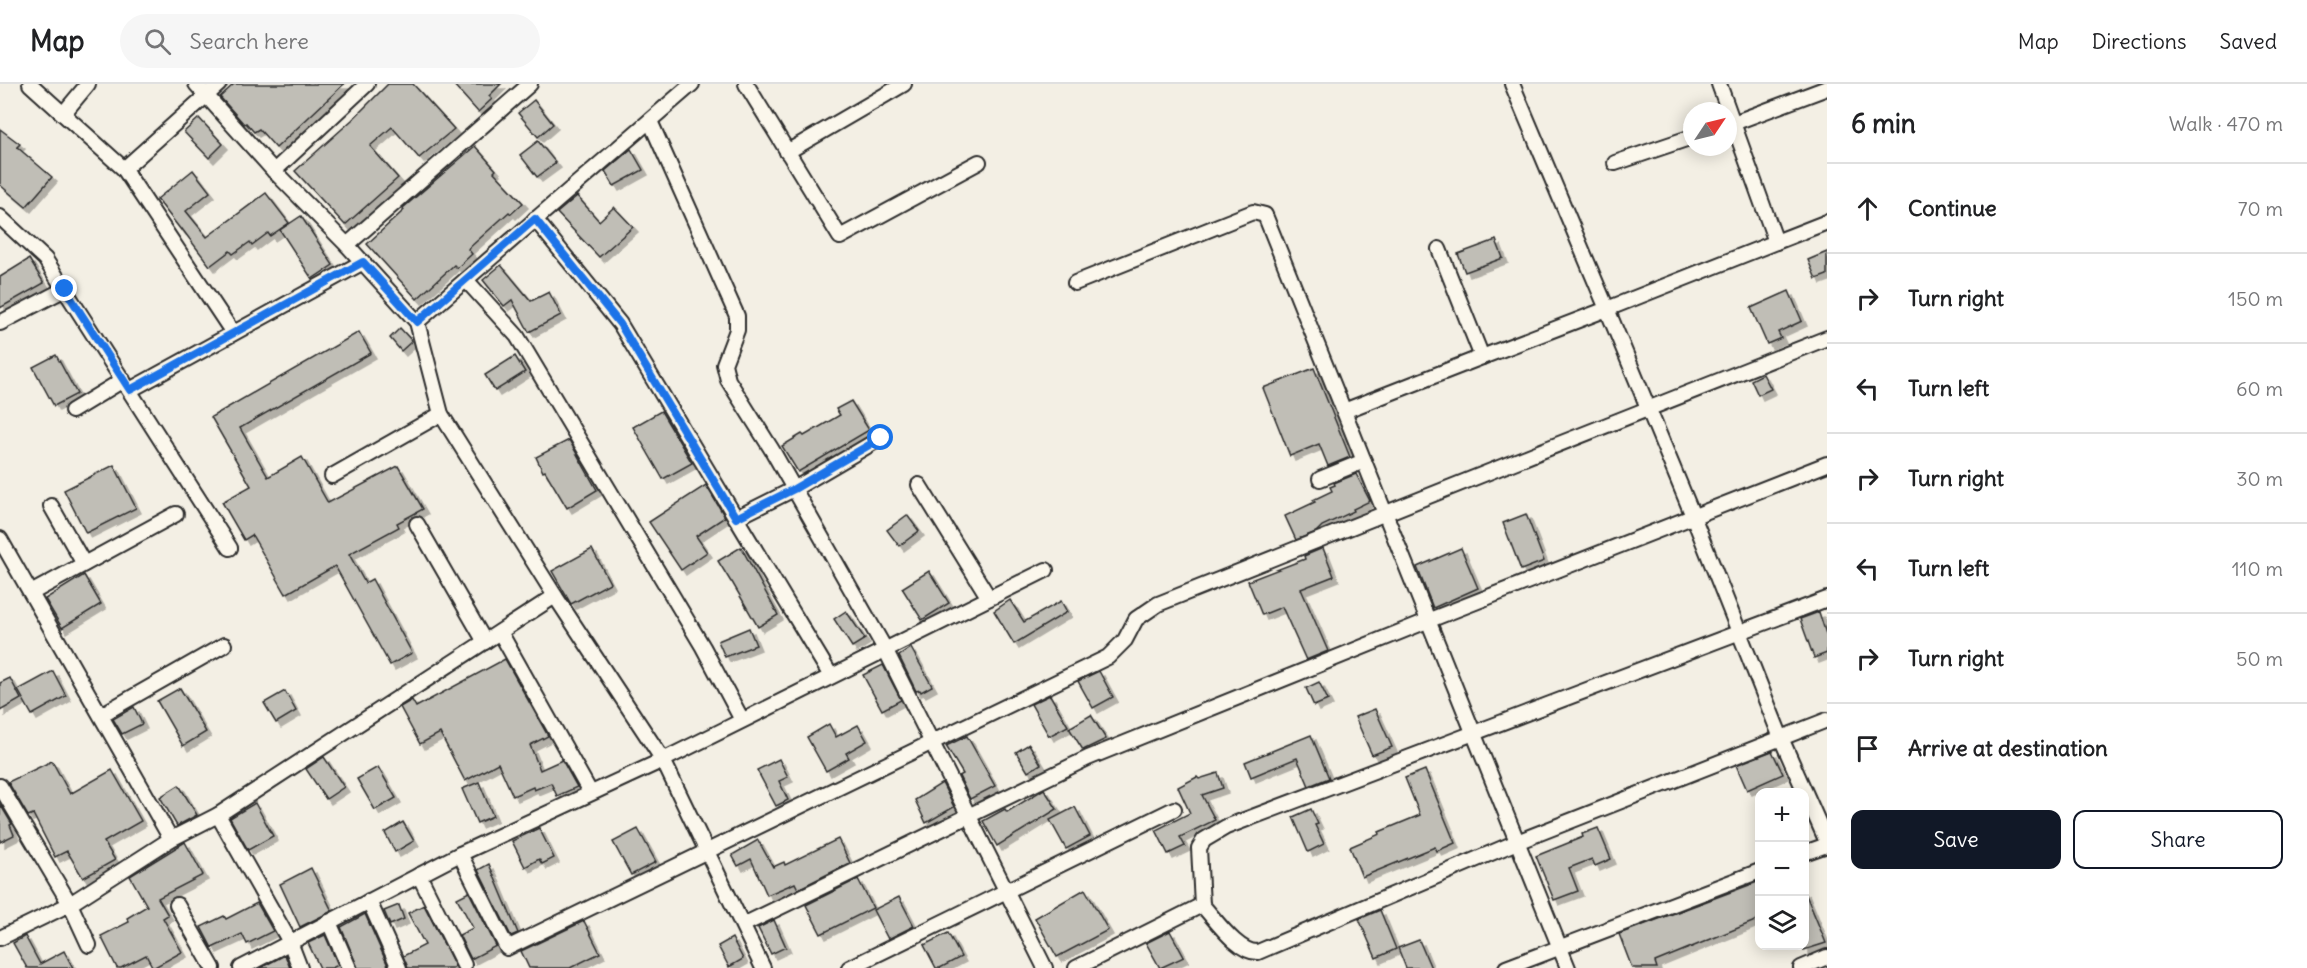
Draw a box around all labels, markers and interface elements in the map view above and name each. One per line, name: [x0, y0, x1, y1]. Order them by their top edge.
search box: [120, 14, 540, 68]
text: Map: [30, 23, 84, 59]
icon: search: [141, 25, 174, 58]
text: Search here: [189, 27, 309, 55]
text: Map: [2018, 28, 2059, 55]
text: Directions: [2092, 28, 2186, 55]
text: Saved: [2219, 28, 2277, 55]
north arrow: [1683, 102, 1737, 156]
text: 6 min: [1851, 107, 1916, 140]
text: Walk · 470 m: [2169, 111, 2283, 136]
icon: ahead: [1851, 192, 1884, 225]
text: Continue: [1908, 194, 1997, 222]
text: 70 m: [2238, 196, 2283, 221]
route end: [51, 275, 77, 301]
icon: right: [1851, 282, 1884, 315]
text: Turn right: [1908, 284, 2004, 312]
text: 150 m: [2228, 286, 2283, 311]
icon: left: [1851, 372, 1884, 405]
text: Turn left: [1908, 374, 1989, 402]
text: 60 m: [2236, 376, 2283, 401]
route start: [867, 424, 893, 450]
icon: right: [1851, 462, 1884, 495]
text: Turn right: [1908, 464, 2004, 492]
text: 30 m: [2236, 466, 2283, 491]
icon: left: [1851, 552, 1884, 585]
text: Turn left: [1908, 554, 1989, 582]
text: 110 m: [2232, 556, 2283, 581]
icon: right: [1851, 642, 1884, 675]
text: Turn right: [1908, 644, 2004, 672]
text: 50 m: [2236, 646, 2283, 671]
icon: arrive: [1851, 732, 1884, 765]
text: Arrive at destination: [1908, 734, 2108, 762]
map controls: [1755, 788, 1809, 950]
button: +: [1755, 788, 1809, 842]
button: Save: [1851, 810, 2061, 869]
button: Share: [2073, 810, 2283, 869]
button: −: [1755, 842, 1809, 896]
button: layers: [1755, 896, 1809, 950]

